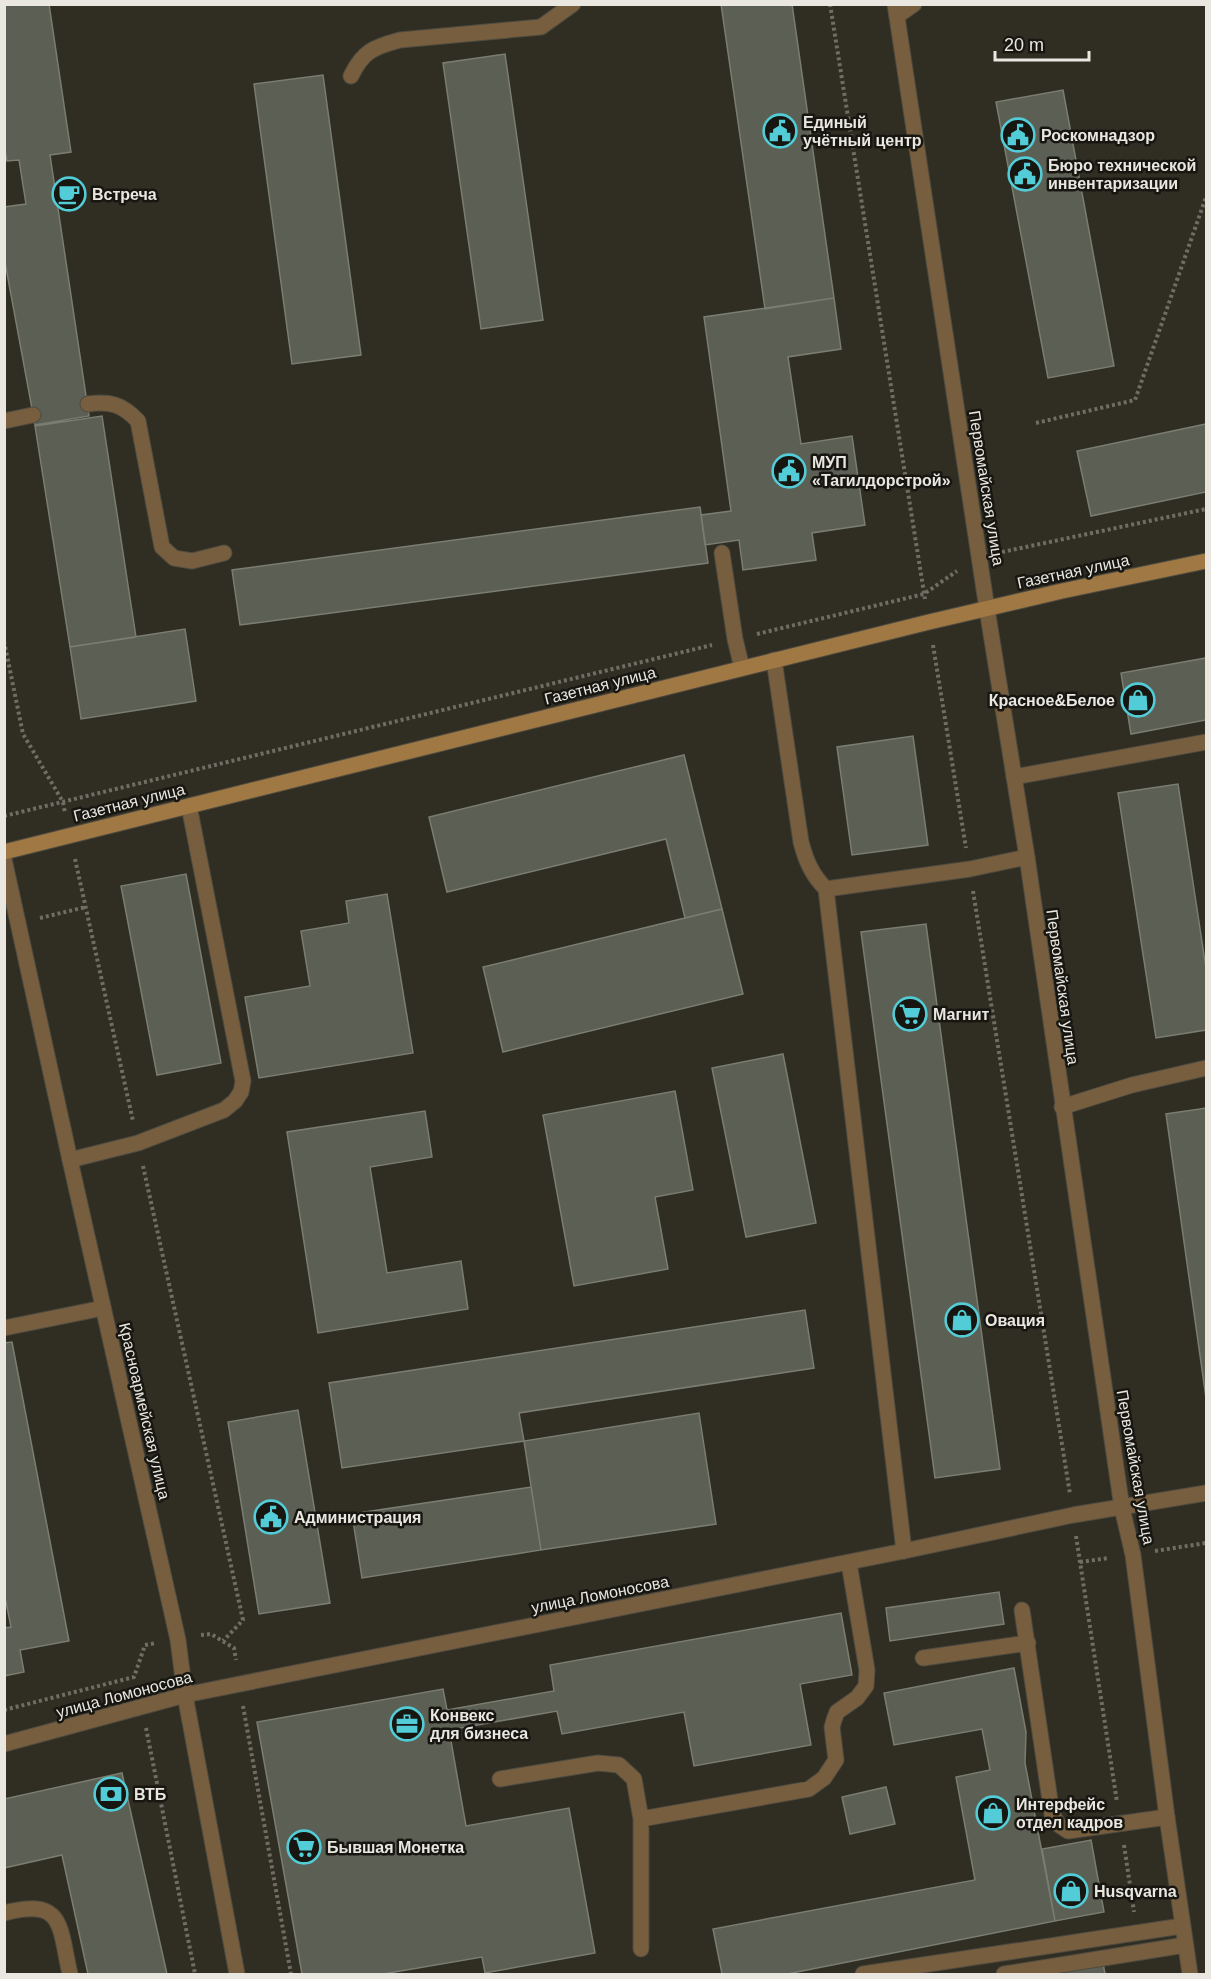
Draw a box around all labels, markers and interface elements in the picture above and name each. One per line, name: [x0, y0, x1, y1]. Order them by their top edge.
scale bar: [995, 24, 1090, 62]
text: 20 m: [1004, 35, 1044, 55]
public building icon: Единый учётный центр: [762, 113, 798, 149]
place label: Единый учётный центр: [803, 114, 922, 149]
public building icon: Роскомнадзор: [1000, 117, 1036, 153]
place label: Роскомнадзор: [1041, 127, 1155, 144]
public building icon: Бюро технической инвентаризации: [1007, 156, 1043, 192]
place label: Бюро технической инвентаризации: [1048, 157, 1196, 192]
cafe icon: Встреча: [51, 176, 87, 212]
place label: Встреча: [92, 186, 157, 203]
street label: Первомайская улица: [966, 409, 1007, 567]
public building icon: МУП «Тагилдорстрой»: [771, 453, 807, 489]
place label: МУП «Тагилдорстрой»: [812, 454, 951, 489]
street label: Газетная улица: [1015, 551, 1131, 592]
street label: Газетная улица: [543, 663, 658, 708]
shop icon: Красное&Белое: [1120, 682, 1156, 718]
place label: Красное&Белое: [989, 692, 1115, 709]
street label: Газетная улица: [72, 780, 187, 825]
street label: Первомайская улица: [1043, 908, 1082, 1066]
supermarket icon: Магнит: [892, 996, 928, 1032]
place label: Магнит: [933, 1006, 990, 1023]
shop icon: Овация: [944, 1302, 980, 1338]
place label: Овация: [985, 1312, 1045, 1329]
street label: Красноармейская улица: [116, 1321, 173, 1501]
street label: Первомайская улица: [1114, 1388, 1158, 1546]
public building icon: Администрация: [253, 1499, 289, 1535]
place label: Администрация: [294, 1509, 421, 1526]
street label: улица Ломоносова: [530, 1573, 670, 1616]
street label: улица Ломоносова: [54, 1668, 194, 1721]
office icon: Конвекс для бизнеса: [389, 1706, 425, 1742]
place label: Конвекс для бизнеса: [430, 1707, 528, 1742]
bank icon: ВТБ: [93, 1776, 129, 1812]
place label: ВТБ: [134, 1786, 166, 1803]
shop icon: Интерфейс отдел кадров: [975, 1795, 1011, 1831]
place label: Интерфейс отдел кадров: [1016, 1796, 1123, 1831]
supermarket icon: Бывшая Монетка: [286, 1829, 322, 1865]
place label: Бывшая Монетка: [327, 1839, 464, 1856]
shop icon: Husqvarna: [1053, 1873, 1089, 1909]
place label: Husqvarna: [1094, 1883, 1177, 1900]

